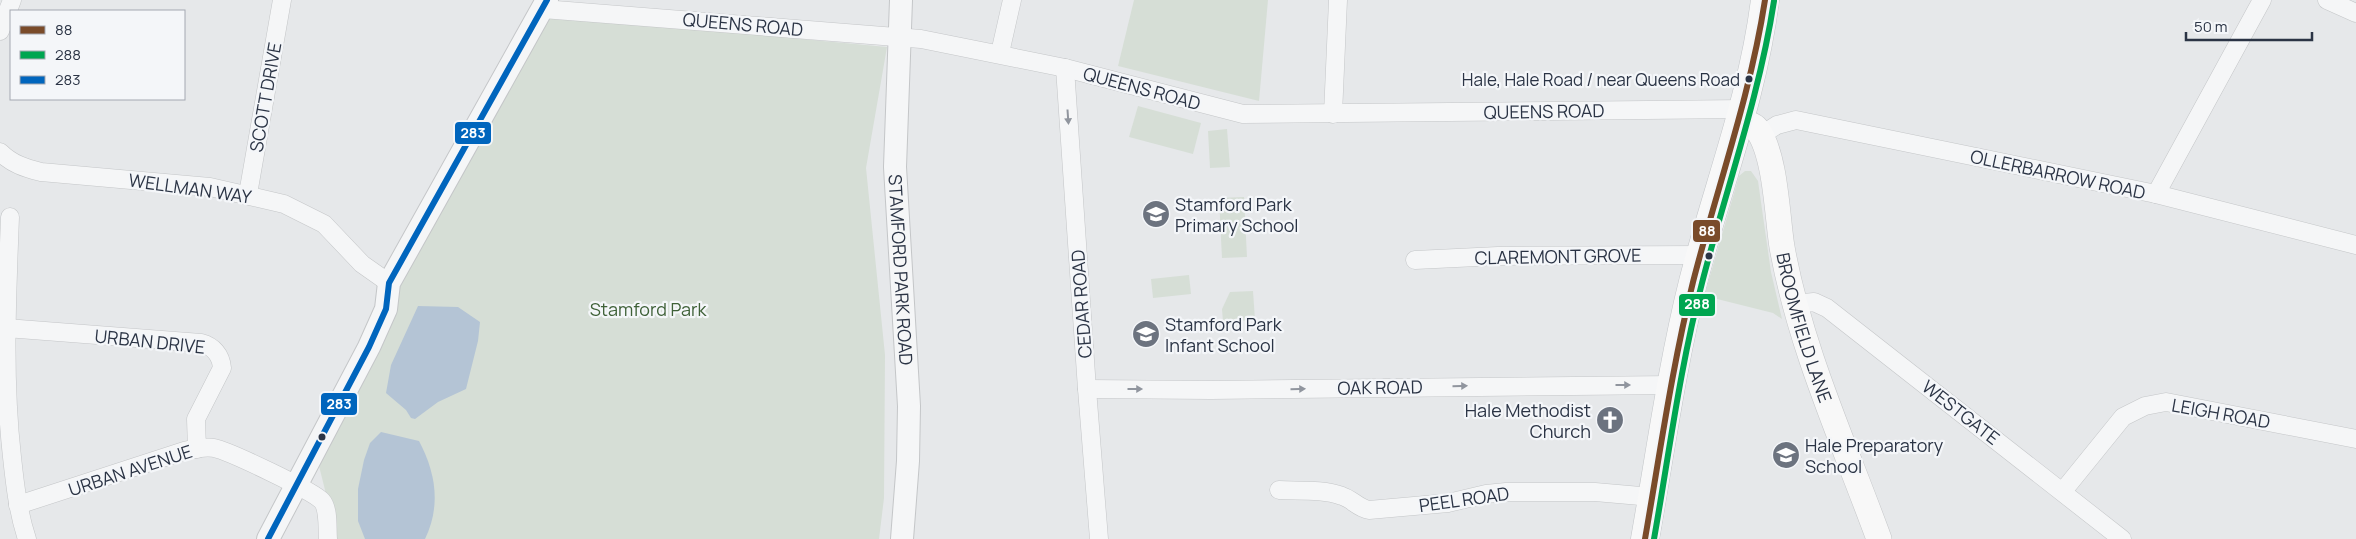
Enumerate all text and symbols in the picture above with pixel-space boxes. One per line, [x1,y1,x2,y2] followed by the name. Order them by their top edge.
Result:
[682,7,804,41] street label: QUEENS ROAD
[10,10,185,100] legend
[2186,10,2312,42] scale bar
[2194,16,2228,37] text: 50 m
[55,19,72,40] text: 88
[244,40,286,154] street label: SCOTT DRIVE
[55,44,81,65] text: 288
[1081,61,1203,115] street label: QUEENS ROAD
[1462,68,1740,91] place label: Hale, Hale Road / near Queens Road
[55,69,81,90] text: 283
[1744,74,1754,84] marker: Hale, Hale Road / near Queens Road
[1483,98,1605,124] street label: QUEENS ROAD
[1065,109,1073,125] one-way arrow
[454,121,492,145] line badge: 283
[460,123,486,142] text: 283
[1968,144,2148,204] street label: OLLERBARROW ROAD
[127,167,254,209] street label: WELLMAN WAY
[883,173,919,366] street label: STAMFORD PARK ROAD
[1175,192,1299,237] place label: Stamford Park Primary School
[1141,199,1171,229] school or university icon: Stamford Park Primary School
[1692,219,1721,243] line badge: 88
[1698,221,1716,240] text: 88
[1474,243,1642,269] street label: CLAREMONT GROVE
[1065,249,1097,359] street label: CEDAR ROAD
[1704,251,1714,261] unlabelled marker
[1771,251,1838,406] street label: BROOMFIELD LANE
[1678,293,1716,317] line badge: 288
[1684,294,1710,313] text: 288
[590,297,707,321] park label: Stamford Park
[1165,312,1283,357] place label: Stamford Park Infant School
[1131,319,1161,349] school or university icon: Stamford Park Infant School
[93,323,207,359] street label: URBAN DRIVE
[1337,374,1423,400] street label: OAK ROAD
[1917,374,2005,450] street label: WESTGATE
[1615,381,1631,389] one-way arrow
[1453,382,1469,390] one-way arrow
[1290,384,1306,392] one-way arrow
[1128,385,1144,393] one-way arrow
[320,392,358,416] line badge: 283
[2170,393,2272,433] street label: LEIGH ROAD
[326,394,352,413] text: 283
[1465,398,1591,443] place label: Hale Methodist Church
[1595,405,1625,435] church icon: Hale Methodist Church
[317,432,327,442] unlabelled marker
[1805,433,1944,478] place label: Hale Preparatory School
[65,439,195,501] street label: URBAN AVENUE
[1771,440,1801,470] school or university icon: Hale Preparatory School
[1417,481,1511,517] street label: PEEL ROAD

